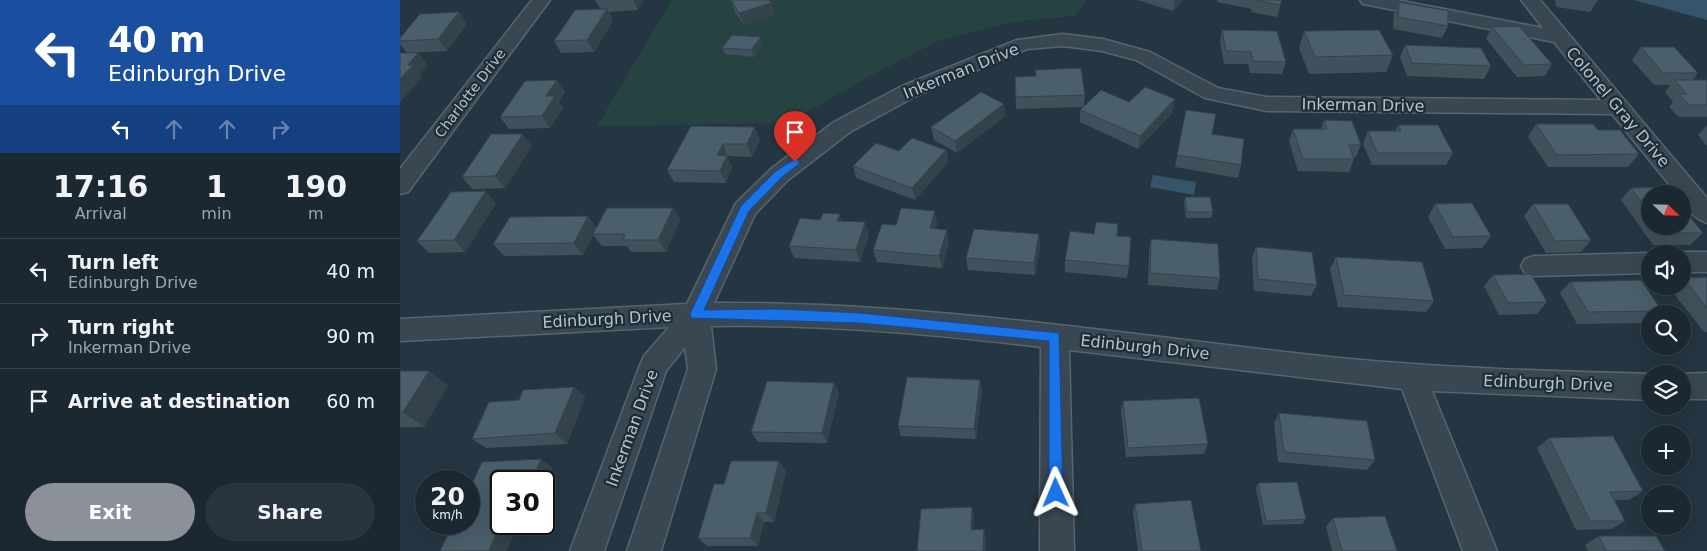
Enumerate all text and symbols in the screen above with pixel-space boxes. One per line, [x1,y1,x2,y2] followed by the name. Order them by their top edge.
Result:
[25,20,90,85] icon: left
[108,20,205,60] text: 40 m
[900,39,1022,103] street label: Inkerman Drive
[1562,43,1674,171] street label: Colonel Gray Drive
[431,46,509,140] street label: Charlotte Drive
[108,61,286,86] text: Edinburgh Drive
[1301,94,1425,116] street label: Inkerman Drive
[774,111,816,162] pin
[107,115,135,143] icon: left
[160,115,188,143] icon: ahead
[213,115,241,143] icon: ahead
[266,115,294,143] icon: right
[781,118,809,146] icon: arrive
[53,169,148,204] text: 17:16
[206,169,227,204] text: 1
[284,169,347,204] text: 190
[1641,185,1691,235] north arrow
[1641,185,1691,535] map controls
[75,204,127,223] text: Arrival
[201,204,232,223] text: min
[308,204,324,223] text: m
[1641,245,1691,295] button: sound
[68,251,159,273] text: Turn left
[25,257,53,285] icon: left
[326,260,375,282] text: 40 m
[68,273,197,292] text: Edinburgh Drive
[1641,305,1691,355] button: search
[542,306,672,332] street label: Edinburgh Drive
[68,316,174,338] text: Turn right
[25,322,53,350] icon: right
[326,325,375,347] text: 90 m
[1080,331,1210,363] street label: Edinburgh Drive
[68,338,191,357] text: Inkerman Drive
[1641,365,1691,415] button: layers
[602,367,662,489] street label: Inkerman Drive
[1483,371,1613,395] street label: Edinburgh Drive
[25,387,53,415] icon: arrive
[68,390,290,412] text: Arrive at destination
[326,390,375,412] text: 60 m
[1641,425,1691,475] button: +
[1029,466,1081,518] position arrow
[490,470,555,535] speed limit sign: 30
[430,482,465,511] text: 20
[25,483,195,541] button: Exit
[205,483,375,541] button: Share
[1641,485,1691,535] button: −
[432,508,463,522] text: km/h

